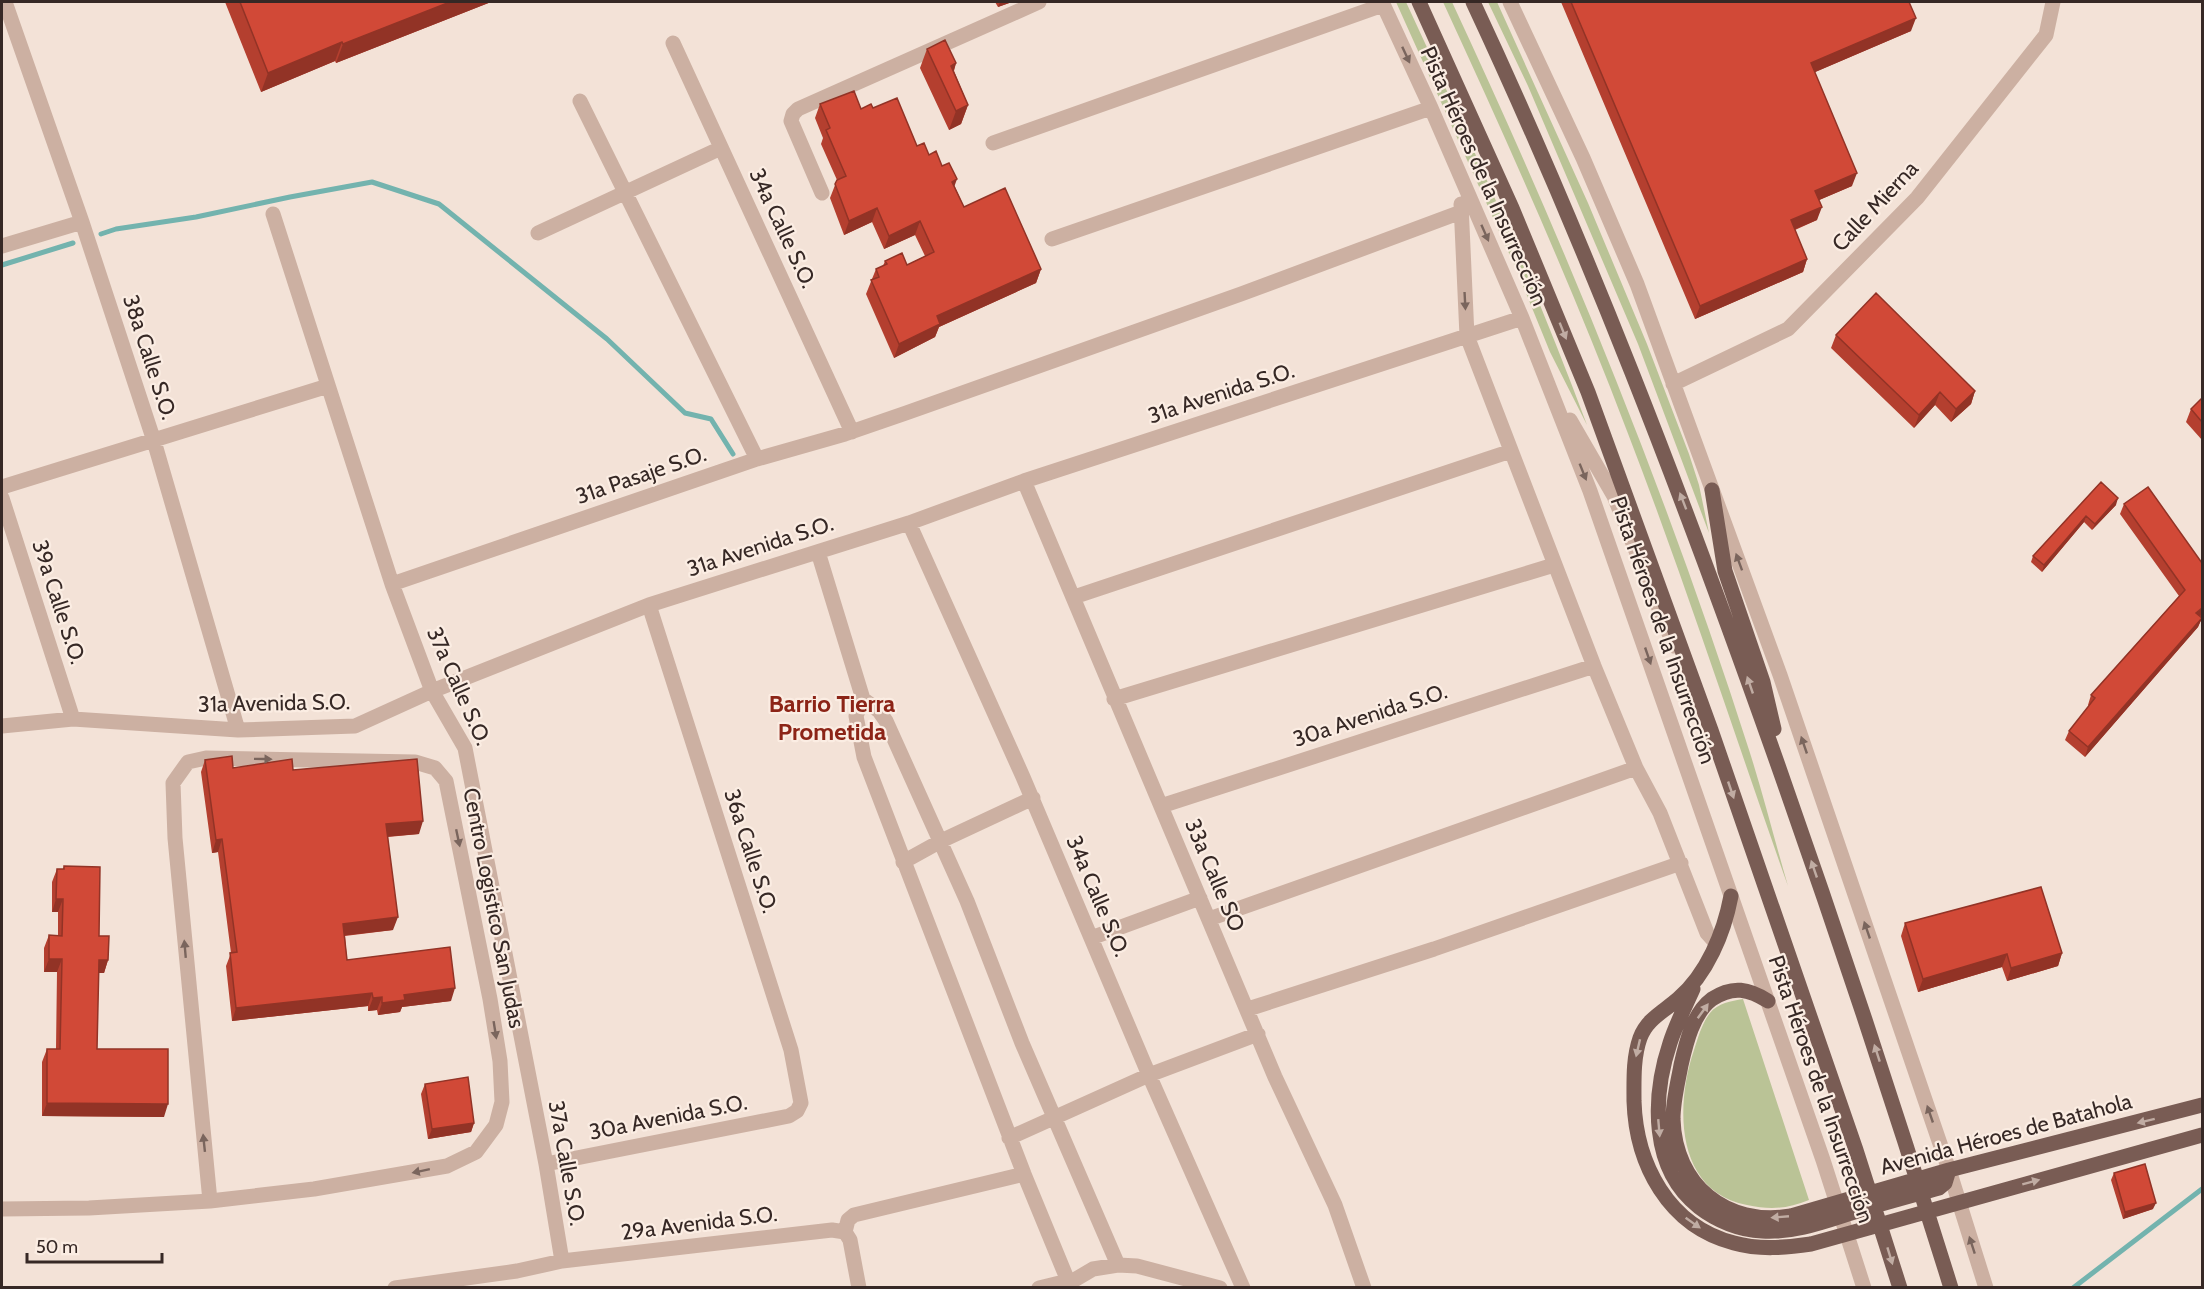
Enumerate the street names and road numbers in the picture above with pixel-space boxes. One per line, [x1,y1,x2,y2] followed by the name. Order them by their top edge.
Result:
[1415,42,1553,310] street label: Pista Héroes de la Insurrección
[1826,155,1924,257] street label: Calle Mierna
[743,164,823,292] street label: 34a Calle S.O.
[117,291,183,423] street label: 38a Calle S.O.
[1144,357,1298,429] street label: 31a Avenida S.O.
[572,440,710,510] street label: 31a Pasaje S.O.
[1604,493,1722,767] street label: Pista Héroes de la Insurrección
[683,510,837,582] street label: 31a Avenida S.O.
[26,537,92,667] street label: 39a Calle S.O.
[421,623,497,749] street label: 37a Calle S.O.
[1290,677,1450,753] street label: 30a Avenida S.O.
[198,688,350,718] street label: 31a Avenida S.O.
[457,786,531,1030] street label: Centro Logistico San Judas
[718,786,784,916] street label: 36a Calle S.O.
[1179,815,1251,935] street label: 33a Calle SO
[1060,831,1136,961] street label: 34a Calle S.O.
[1762,952,1880,1226] street label: Pista Héroes de la Insurrección
[1877,1087,2135,1181] street label: Avenida Héroes de Batahola
[587,1088,749,1146] street label: 30a Avenida S.O.
[543,1098,591,1228] street label: 37a Calle S.O.
[619,1200,779,1246] street label: 29a Avenida S.O.

